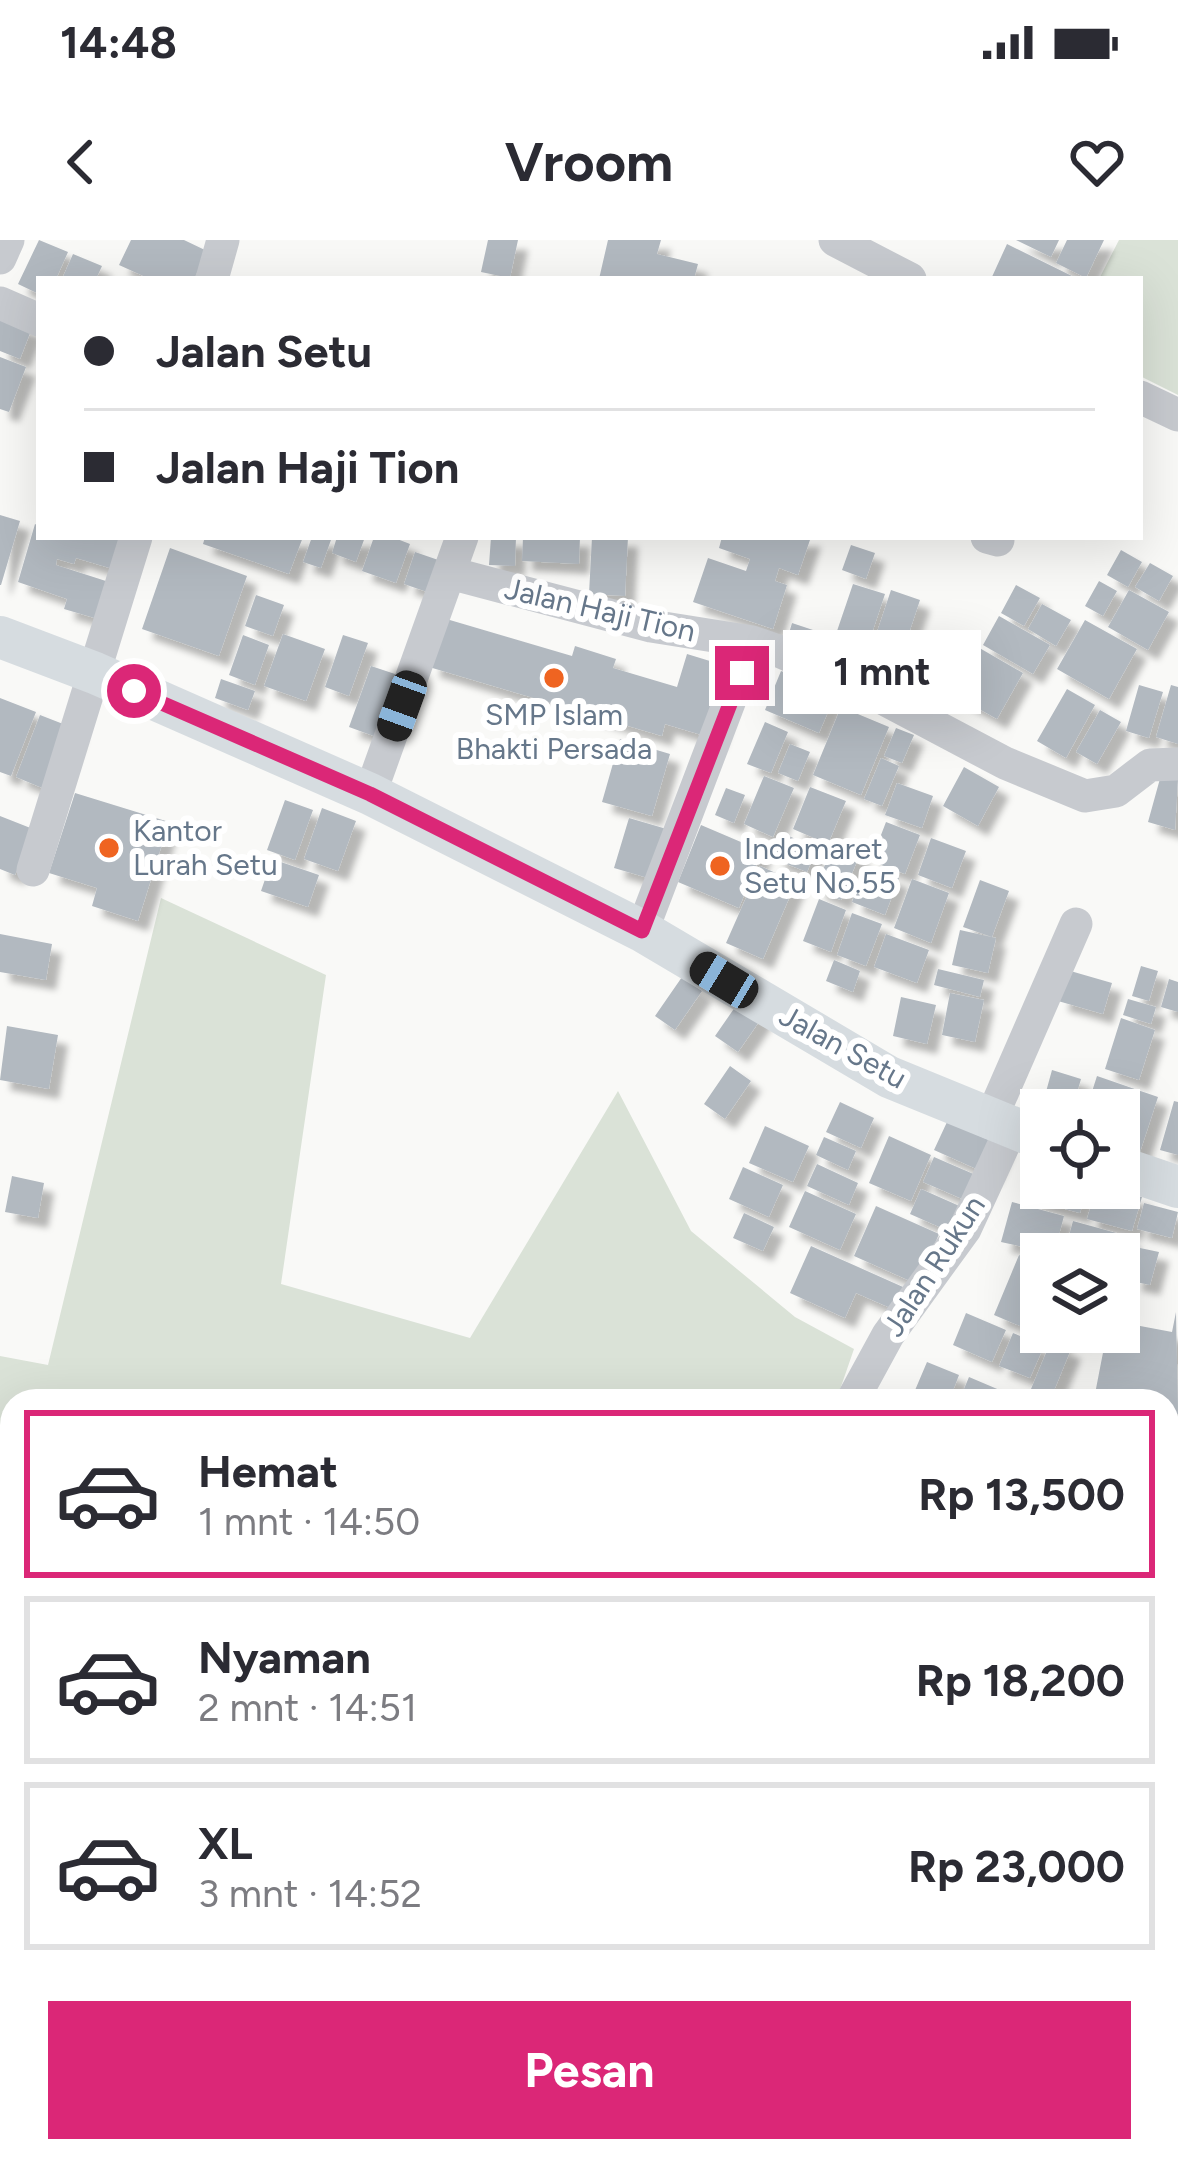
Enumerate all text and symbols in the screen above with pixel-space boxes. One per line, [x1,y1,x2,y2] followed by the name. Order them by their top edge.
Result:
[60,15,177,69] text: 14:48
[48,129,114,195] icon: back
[1064,129,1130,195] icon: heart
[505,130,673,195] text: Vroom
[156,324,372,378] text: Jalan Setu
[156,440,459,494] text: Jalan Haji Tion
[501,570,699,649] street label: Jalan Haji Tion
[784,631,982,715] callout: 1 mnt
[715,646,769,700] route end
[833,648,931,695] text: 1 mnt
[107,664,161,718] route start
[541,665,567,691] marker: SMP Islam Bhakti Persada
[373,666,431,746] car
[456,696,652,767] place label: SMP Islam Bhakti Persada
[133,812,278,883] place label: Kantor Lurah Setu
[744,830,896,901] place label: Indomaret Setu No.55
[96,835,122,861] marker: Kantor Lurah Setu
[707,853,733,879] marker: Indomaret Setu No.55
[684,946,764,1014] car
[773,997,913,1097] street label: Jalan Setu
[1020,1089,1140,1353] map controls
[1020,1089,1140,1209] button: locate
[874,1188,993,1343] street label: Jalan Rukun
[1020,1233,1140,1353] button: layers
[54,1440,162,1548] icon: car
[198,1444,338,1498] text: Hemat
[918,1467,1125,1521] text: Rp 13,500
[198,1498,420,1545] text: 1 mnt · 14:50
[54,1626,162,1734] icon: car
[198,1630,371,1684] text: Nyaman
[916,1653,1125,1707] text: Rp 18,200
[198,1684,417,1731] text: 2 mnt · 14:51
[54,1812,162,1920] icon: car
[198,1816,253,1870] text: XL
[908,1839,1125,1893] text: Rp 23,000
[198,1870,422,1917] text: 3 mnt · 14:52
[48,2001,1131,2139] button: Pesan

